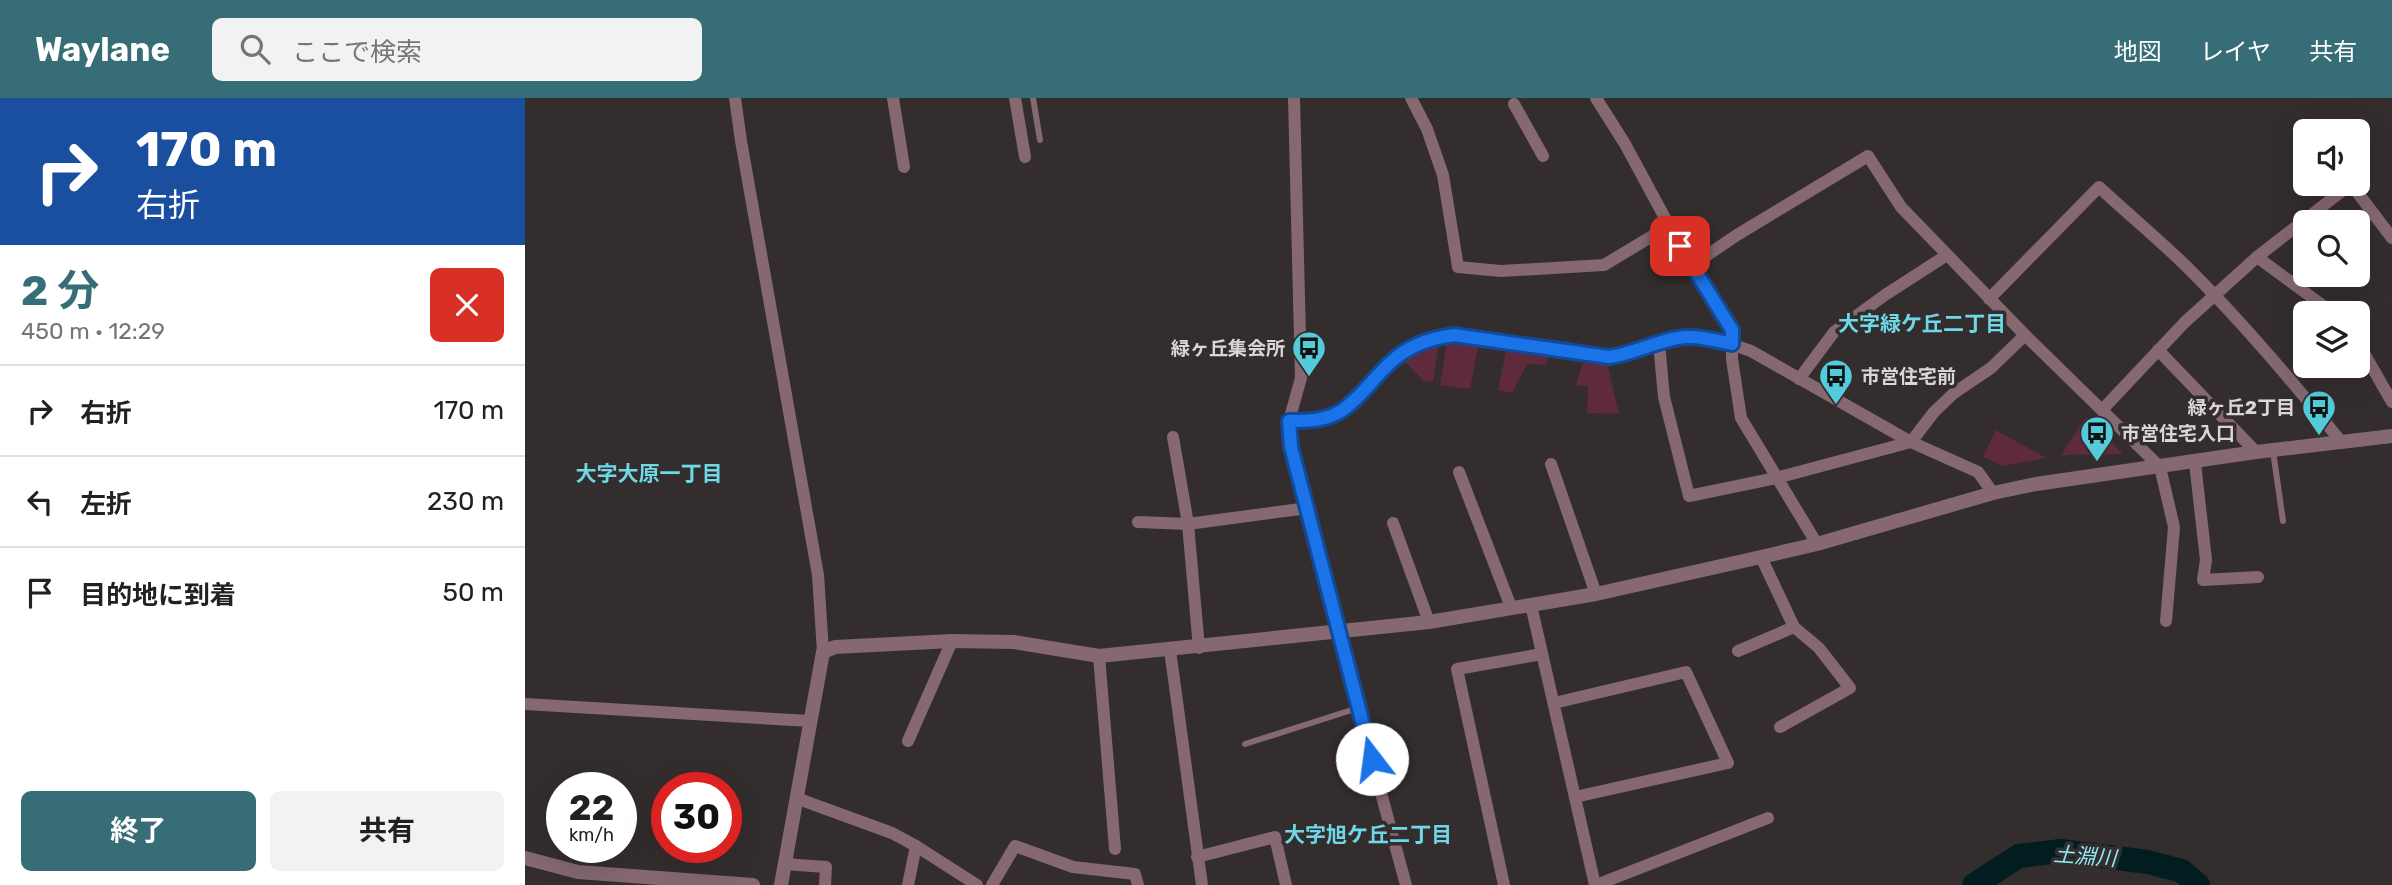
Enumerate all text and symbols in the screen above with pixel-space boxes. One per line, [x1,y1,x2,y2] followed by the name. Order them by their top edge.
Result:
[212,18,702,81] search box
[35,30,170,69] text: Waylane
[236,30,274,68] icon: search
[292,37,422,68] text: ここで検索
[2114,38,2162,66] text: 地図
[2200,38,2271,66] text: レイヤ
[2309,38,2357,66] text: 共有
[2293,119,2370,378] map controls
[2293,119,2370,196] button: sound
[136,120,277,178] text: 170 m
[21,126,112,217] icon: right
[136,186,200,224] text: 右折
[2293,210,2370,287] button: search
[1650,216,1710,276] pin
[1661,227,1699,265] icon: arrive
[21,266,99,316] text: 2 分
[430,268,504,342] button: close
[2293,301,2370,378] button: layers
[1838,311,2006,336] district label: 大字緑ケ丘二丁目
[21,317,165,345] text: 450 m · 12:29
[1290,329,1328,378] bus stop icon: 緑ヶ丘集会所
[1171,337,1285,360] place label: 緑ヶ丘集会所
[1817,357,1855,406] bus stop icon: 市営住宅前
[1861,365,1956,388] place label: 市営住宅前
[2300,388,2338,437] bus stop icon: 緑ヶ丘2丁目
[21,392,59,430] icon: right
[434,395,504,426] text: 170 m
[2188,396,2295,419] place label: 緑ヶ丘2丁目
[80,398,132,429] text: 右折
[2078,414,2116,463] bus stop icon: 市営住宅入口
[2121,422,2235,445] place label: 市営住宅入口
[576,461,723,486] district label: 大字大原一丁目
[21,483,59,521] icon: left
[427,486,504,517] text: 230 m
[80,489,132,520] text: 左折
[21,574,59,612] icon: arrive
[443,577,504,608] text: 50 m
[80,580,236,611] text: 目的地に到着
[1335,722,1409,796] position arrow
[651,772,742,863] speed limit sign: 30
[569,787,614,829] text: 22
[21,791,256,871] button: 終了
[270,791,504,871] button: 共有
[1284,822,1452,847] district label: 大字旭ケ丘二丁目
[569,824,614,846] text: km/h
[2053,841,2119,871] water label: 土淵川

